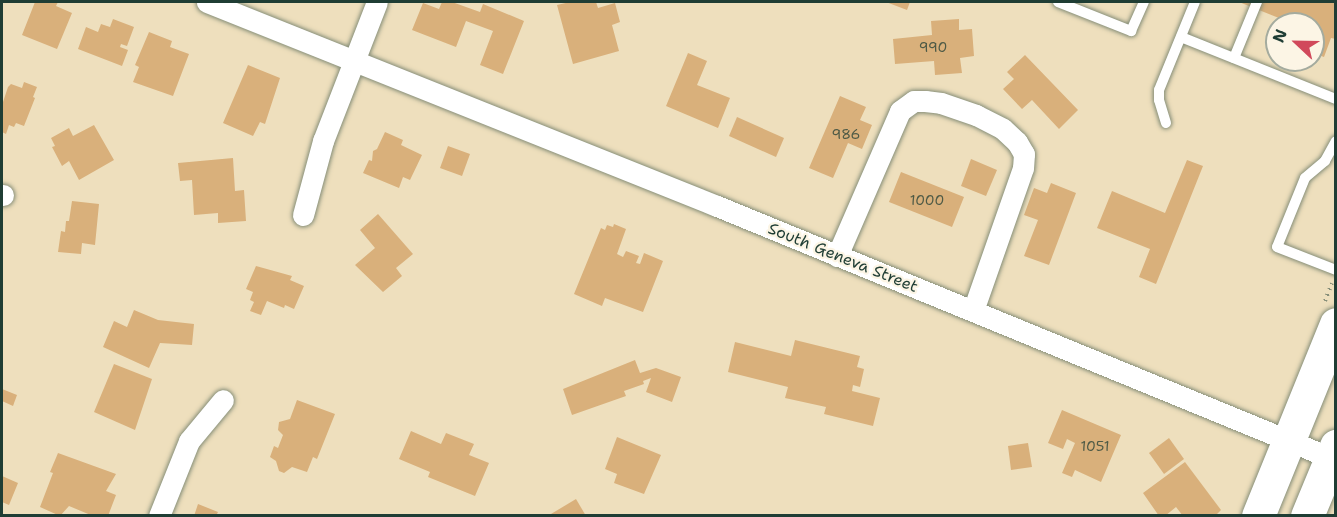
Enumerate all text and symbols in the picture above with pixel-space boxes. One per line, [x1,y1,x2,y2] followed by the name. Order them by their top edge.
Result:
[1265,12,1325,72] north arrow
[1268,26,1292,46] text: N
[919,39,947,55] house number: 990
[832,126,860,142] house number: 986
[910,192,944,208] house number: 1000
[765,219,921,297] street label: South Geneva Street
[1081,438,1109,454] house number: 1051

